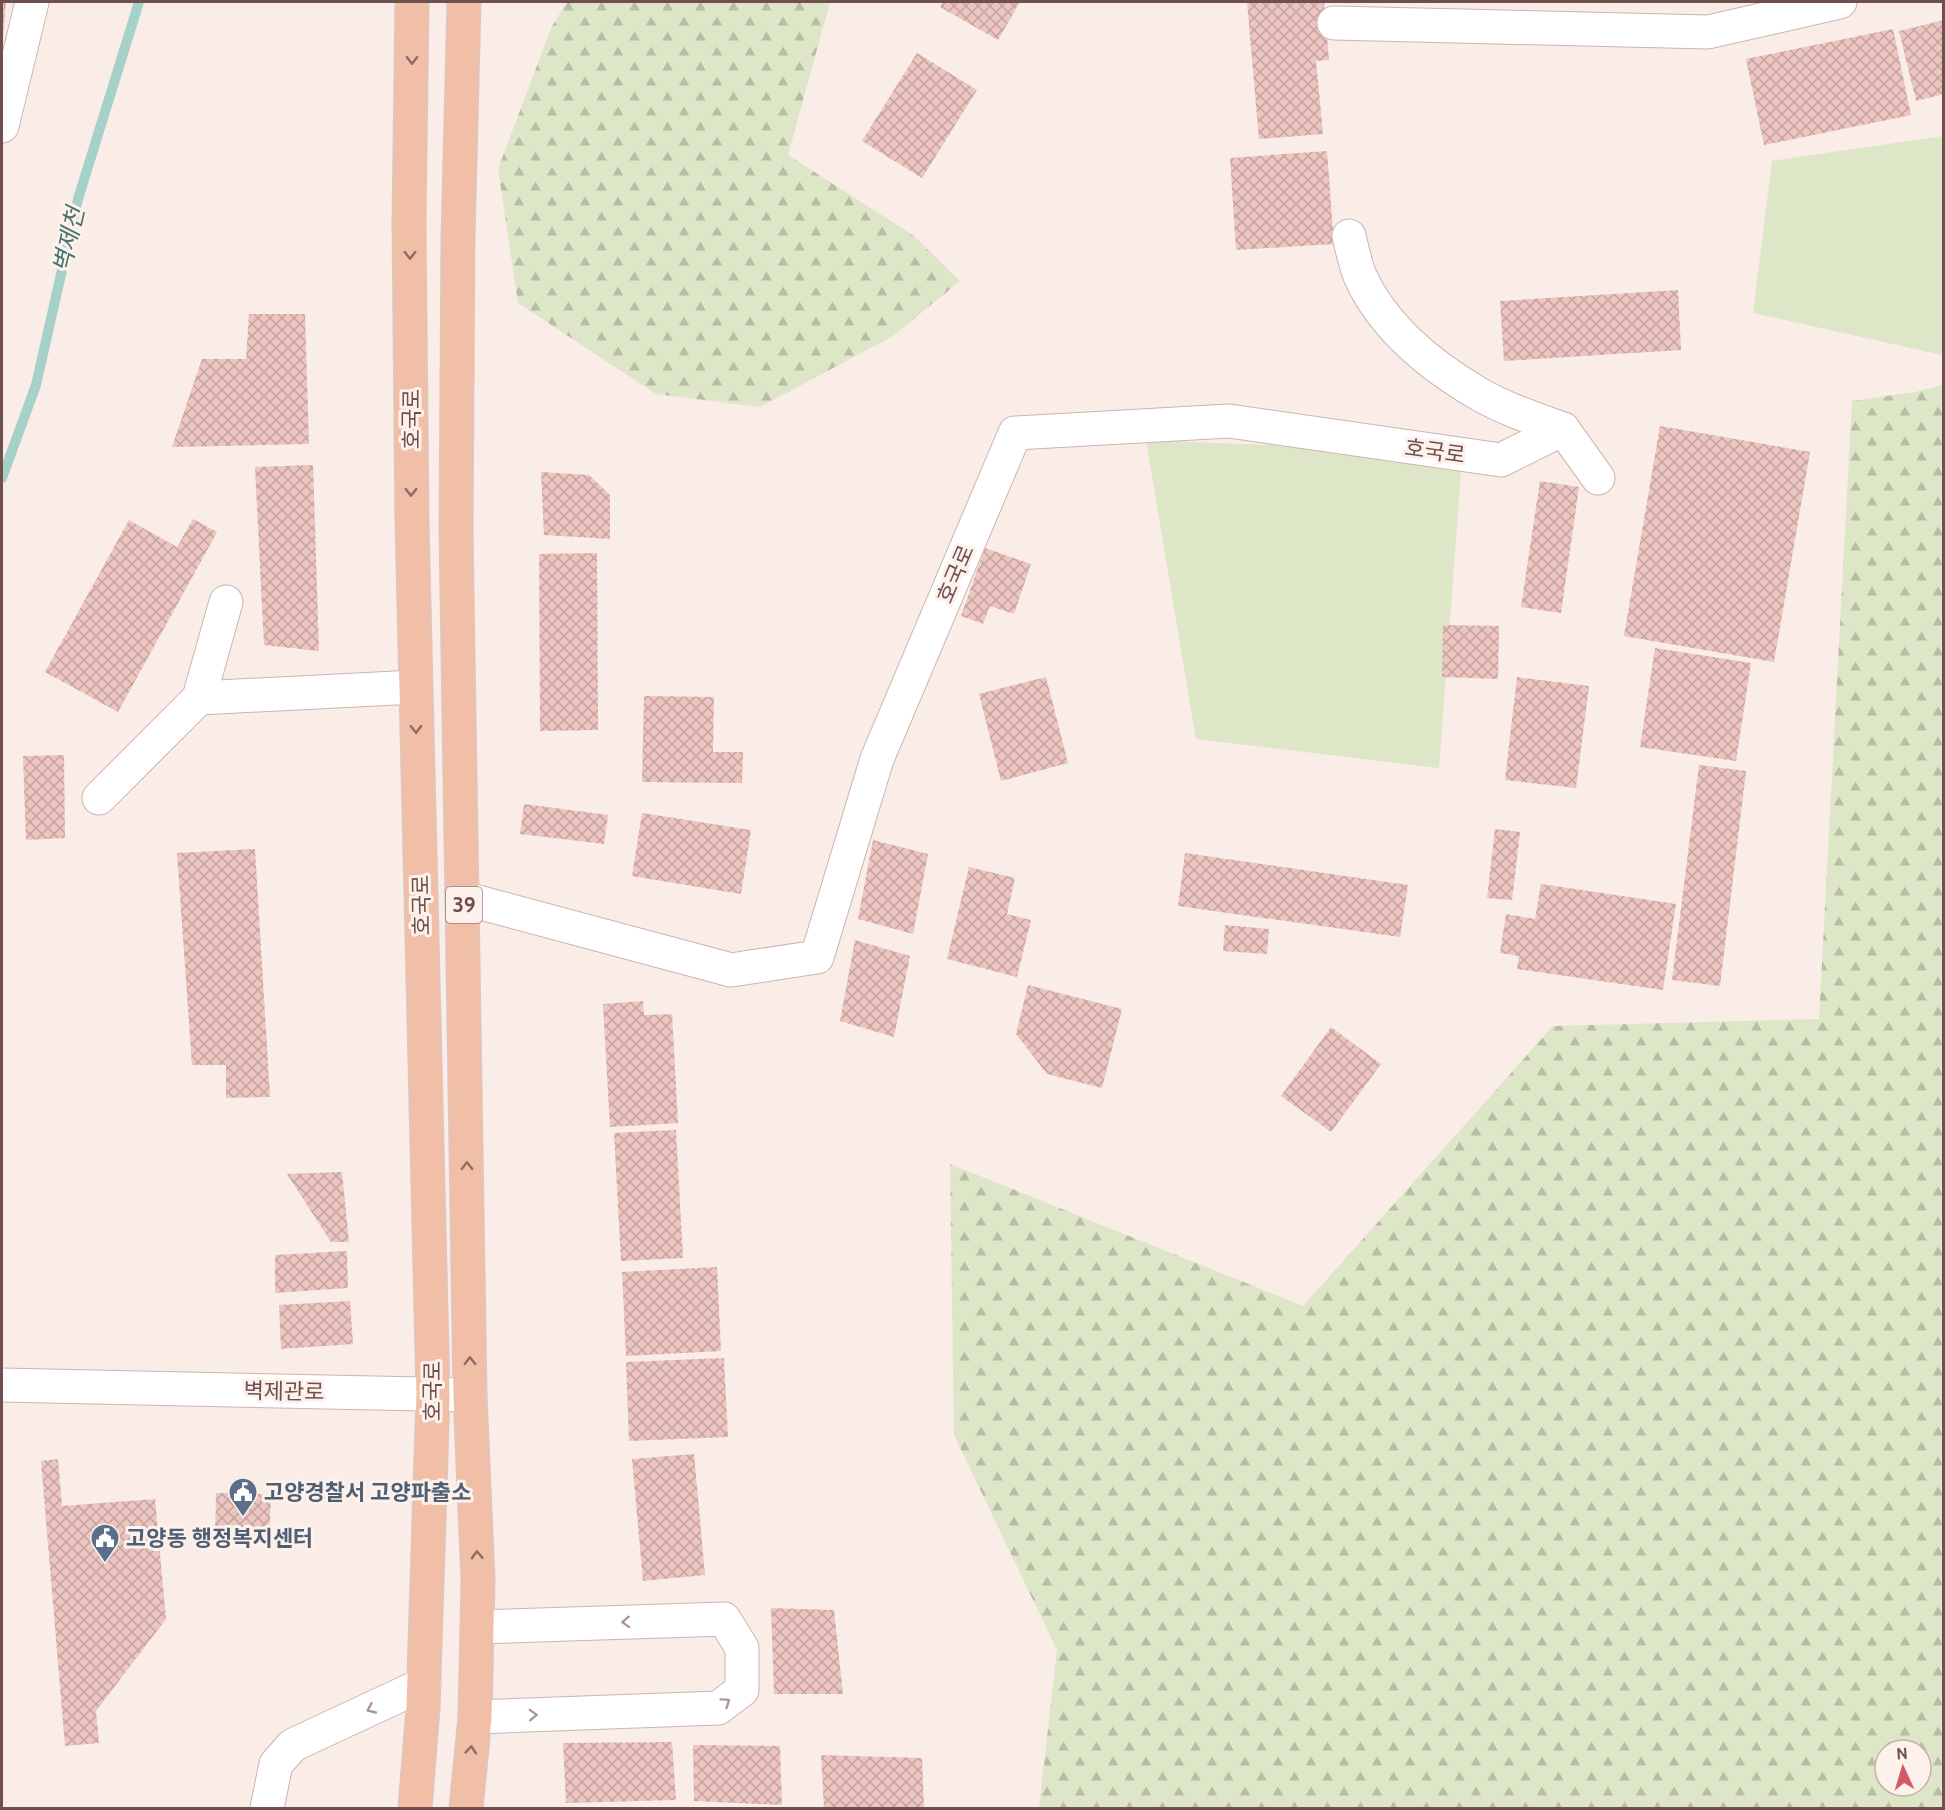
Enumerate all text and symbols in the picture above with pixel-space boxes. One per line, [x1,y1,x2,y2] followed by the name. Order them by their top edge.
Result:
[405,55,418,64] one-way arrow
[47,202,91,275] water label: 벽제천
[404,250,416,259] one-way arrow
[398,389,425,449] street label: 호국로
[1403,434,1467,469] street label: 호국로
[405,487,418,496] one-way arrow
[931,541,980,607] street label: 호국로
[410,724,422,733] one-way arrow
[407,874,436,936] street label: 호국로
[446,887,482,923] road number: 39
[461,1161,473,1170] one-way arrow
[464,1356,476,1365] one-way arrow
[419,1361,446,1421] street label: 호국로
[243,1377,325,1406] street label: 벽제관로
[227,1476,259,1518] public building icon: 고양경찰서 고양파출소
[264,1479,471,1506] place label: 고양경찰서 고양파출소
[89,1522,121,1564] public building icon: 고양동 행정복지센터
[126,1525,313,1552] place label: 고양동 행정복지센터
[471,1551,484,1560] one-way arrow
[622,1616,631,1629] one-way arrow
[719,1698,730,1709] one-way arrow
[366,1701,377,1713] one-way arrow
[529,1709,538,1721] one-way arrow
[1873,1738,1933,1798] north arrow
[1896,1744,1908,1763] text: N
[465,1746,478,1755] one-way arrow

